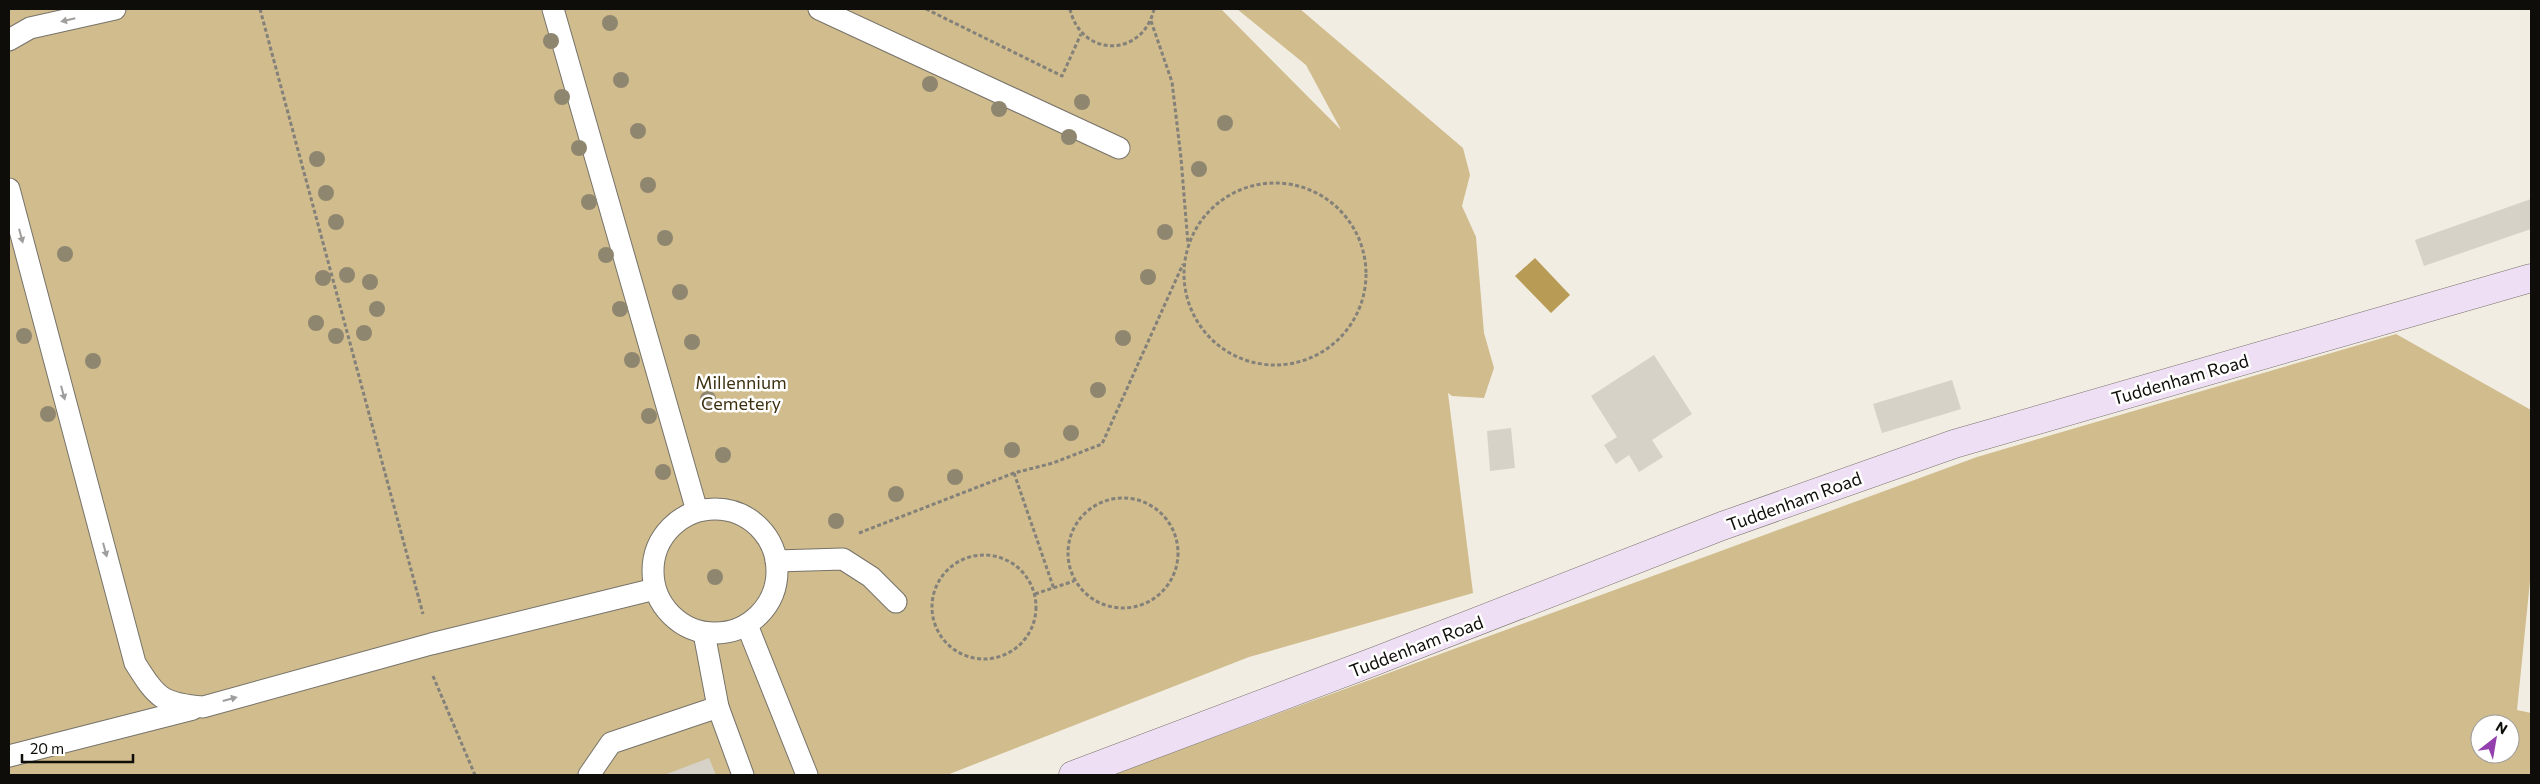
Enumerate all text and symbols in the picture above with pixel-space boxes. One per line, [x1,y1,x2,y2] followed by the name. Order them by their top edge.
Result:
[60,16,75,24] one-way arrow
[18,228,26,243] one-way arrow
[2109,349,2251,409] street label: Tuddenham Road
[695,371,787,414] park label: Millennium Cemetery
[59,385,67,400] one-way arrow
[1724,466,1864,536] street label: Tuddenham Road
[101,542,109,558] one-way arrow
[1346,610,1486,682] street label: Tuddenham Road
[223,695,238,703] one-way arrow
[2470,714,2520,764] north arrow
[2493,717,2511,737] text: N
[22,732,134,764] scale bar
[30,739,64,757] text: 20 m

